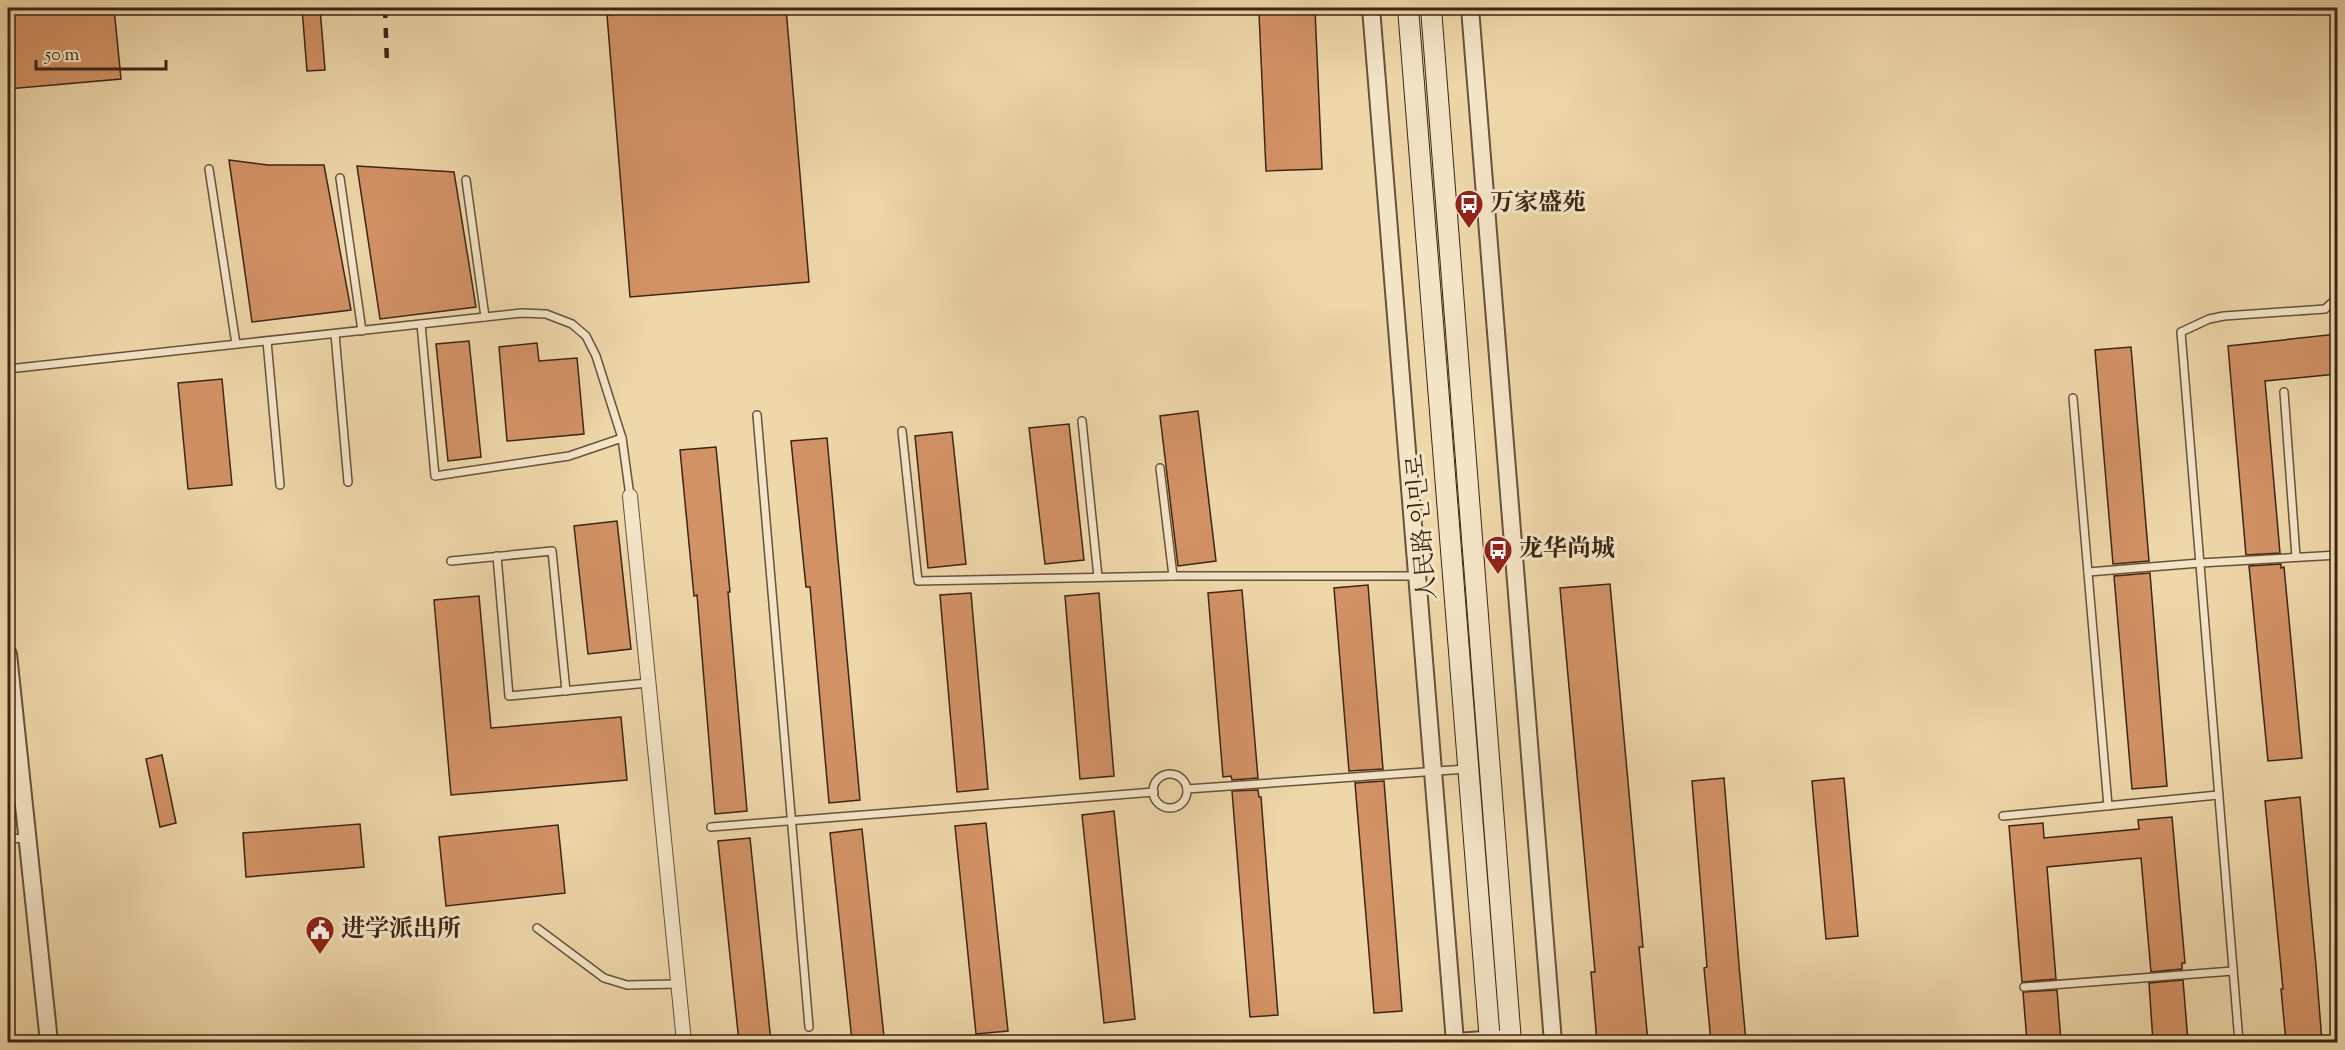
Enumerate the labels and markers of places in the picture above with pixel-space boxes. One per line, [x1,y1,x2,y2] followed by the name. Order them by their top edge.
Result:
[1490,187,1586,221] place label: 万家盛苑
[1453,188,1485,230] bus stop icon: 万家盛苑
[1519,533,1615,567] place label: 龙华尚城
[1482,534,1514,576] bus stop icon: 龙华尚城
[341,913,461,947] place label: 进学派出所
[304,914,336,956] public building icon: 进学派出所

